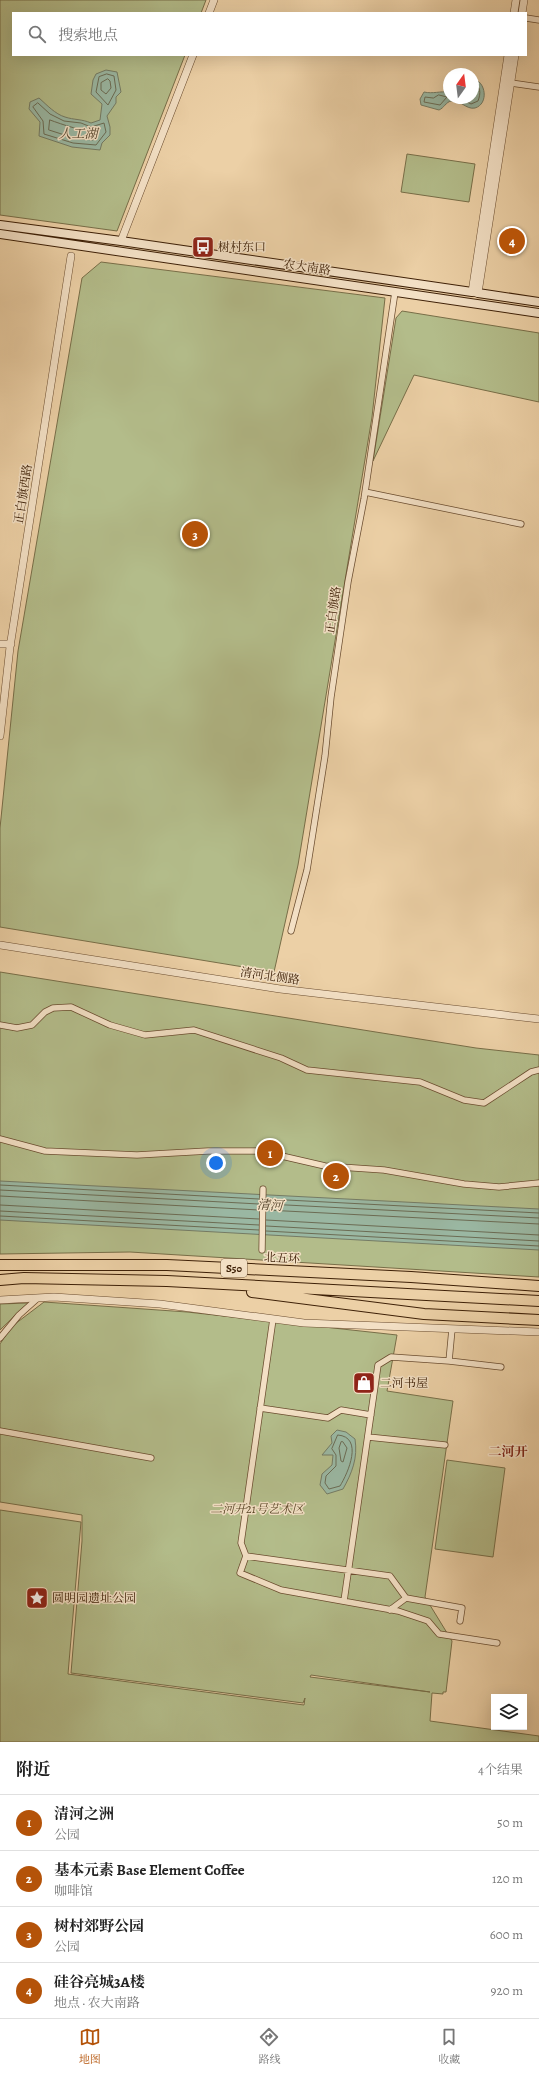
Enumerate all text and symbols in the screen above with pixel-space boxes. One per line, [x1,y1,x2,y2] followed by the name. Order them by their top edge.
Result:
[12,12,527,56] search box
[26,23,48,45] icon: search
[58,25,118,45] text: 搜索地点
[443,68,479,104] north arrow
[58,125,99,142] water label: 人工湖
[499,226,525,256] pin: 4
[190,234,216,260] bus stop icon: 树村东口
[218,239,266,255] place label: 树村东口
[282,255,332,279] street label: 农大南路
[10,463,36,525] street label: 正白旗西路
[182,519,208,549] pin: 3
[322,585,344,635] street label: 正白旗路
[239,964,301,988] street label: 清河北侧路
[257,1138,283,1168] pin: 1
[206,1153,226,1173] your location
[323,1161,349,1191] pin: 2
[257,1196,285,1214] water label: 清河
[264,1249,300,1267] street label: 北五环
[221,1259,247,1277] road number: S50
[351,1370,377,1396] shop icon: 二河书屋
[380,1375,428,1391] place label: 二河书屋
[488,1443,528,1460] district label: 二河开
[210,1501,306,1517] park label: 二河开21号艺术区
[24,1585,50,1611] place icon: 圆明园遗址公园
[52,1590,136,1606] place label: 圆明园遗址公园
[491,1694,527,1730] map controls
[491,1694,527,1730] button: layers
[16,1758,50,1781] text: 附近
[478,1761,523,1778] text: 4个结果
[54,1804,114,1824] text: 清河之洲
[27,1814,31,1831] text: 1
[497,1814,523,1831] text: 50 m
[54,1826,80,1843] text: 公园
[54,1860,245,1880] text: 基本元素 Base Element Coffee
[26,1870,32,1887] text: 2
[492,1870,523,1887] text: 120 m
[54,1882,93,1899] text: 咖啡馆
[54,1916,144,1936] text: 树村郊野公园
[26,1926,32,1943] text: 3
[490,1926,523,1943] text: 600 m
[54,1938,80,1955] text: 公园
[54,1972,145,1992] text: 硅谷亮城3A楼
[26,1982,32,1999] text: 4
[491,1982,523,1999] text: 920 m
[54,1994,140,2011] text: 地点 · 农大南路
[79,2026,101,2067] tab: 地图
[258,2026,280,2067] tab: 路线
[438,2026,460,2067] tab: 收藏

